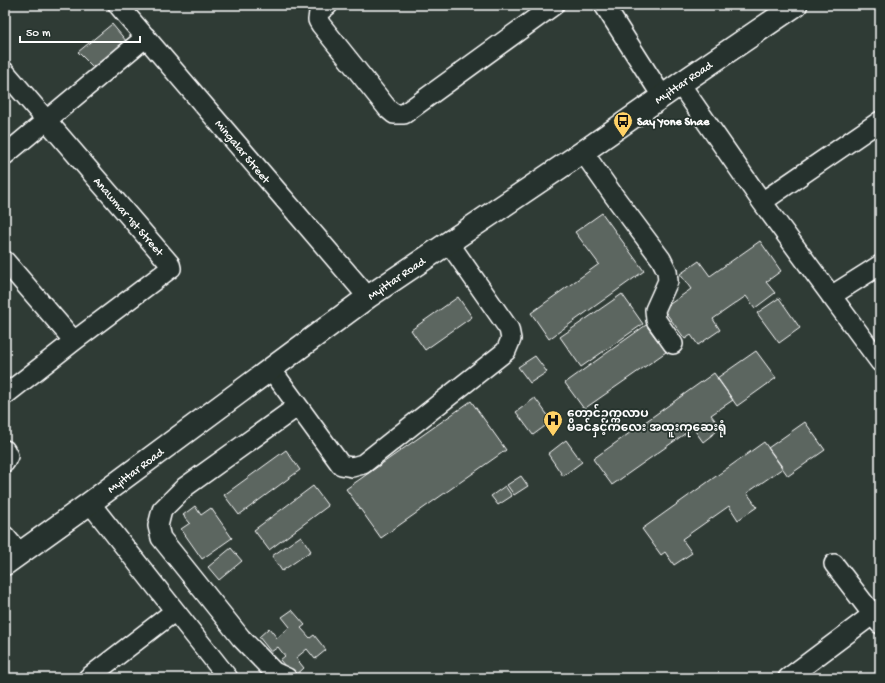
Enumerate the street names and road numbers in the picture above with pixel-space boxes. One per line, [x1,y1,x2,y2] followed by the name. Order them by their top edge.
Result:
[653,59,716,108] street label: Myittar Road
[211,118,273,188] street label: Mingalar Street
[89,175,166,260] street label: Anawmar 1st Street
[366,255,429,304] street label: Myittar Road
[105,445,168,497] street label: Myittar Road

